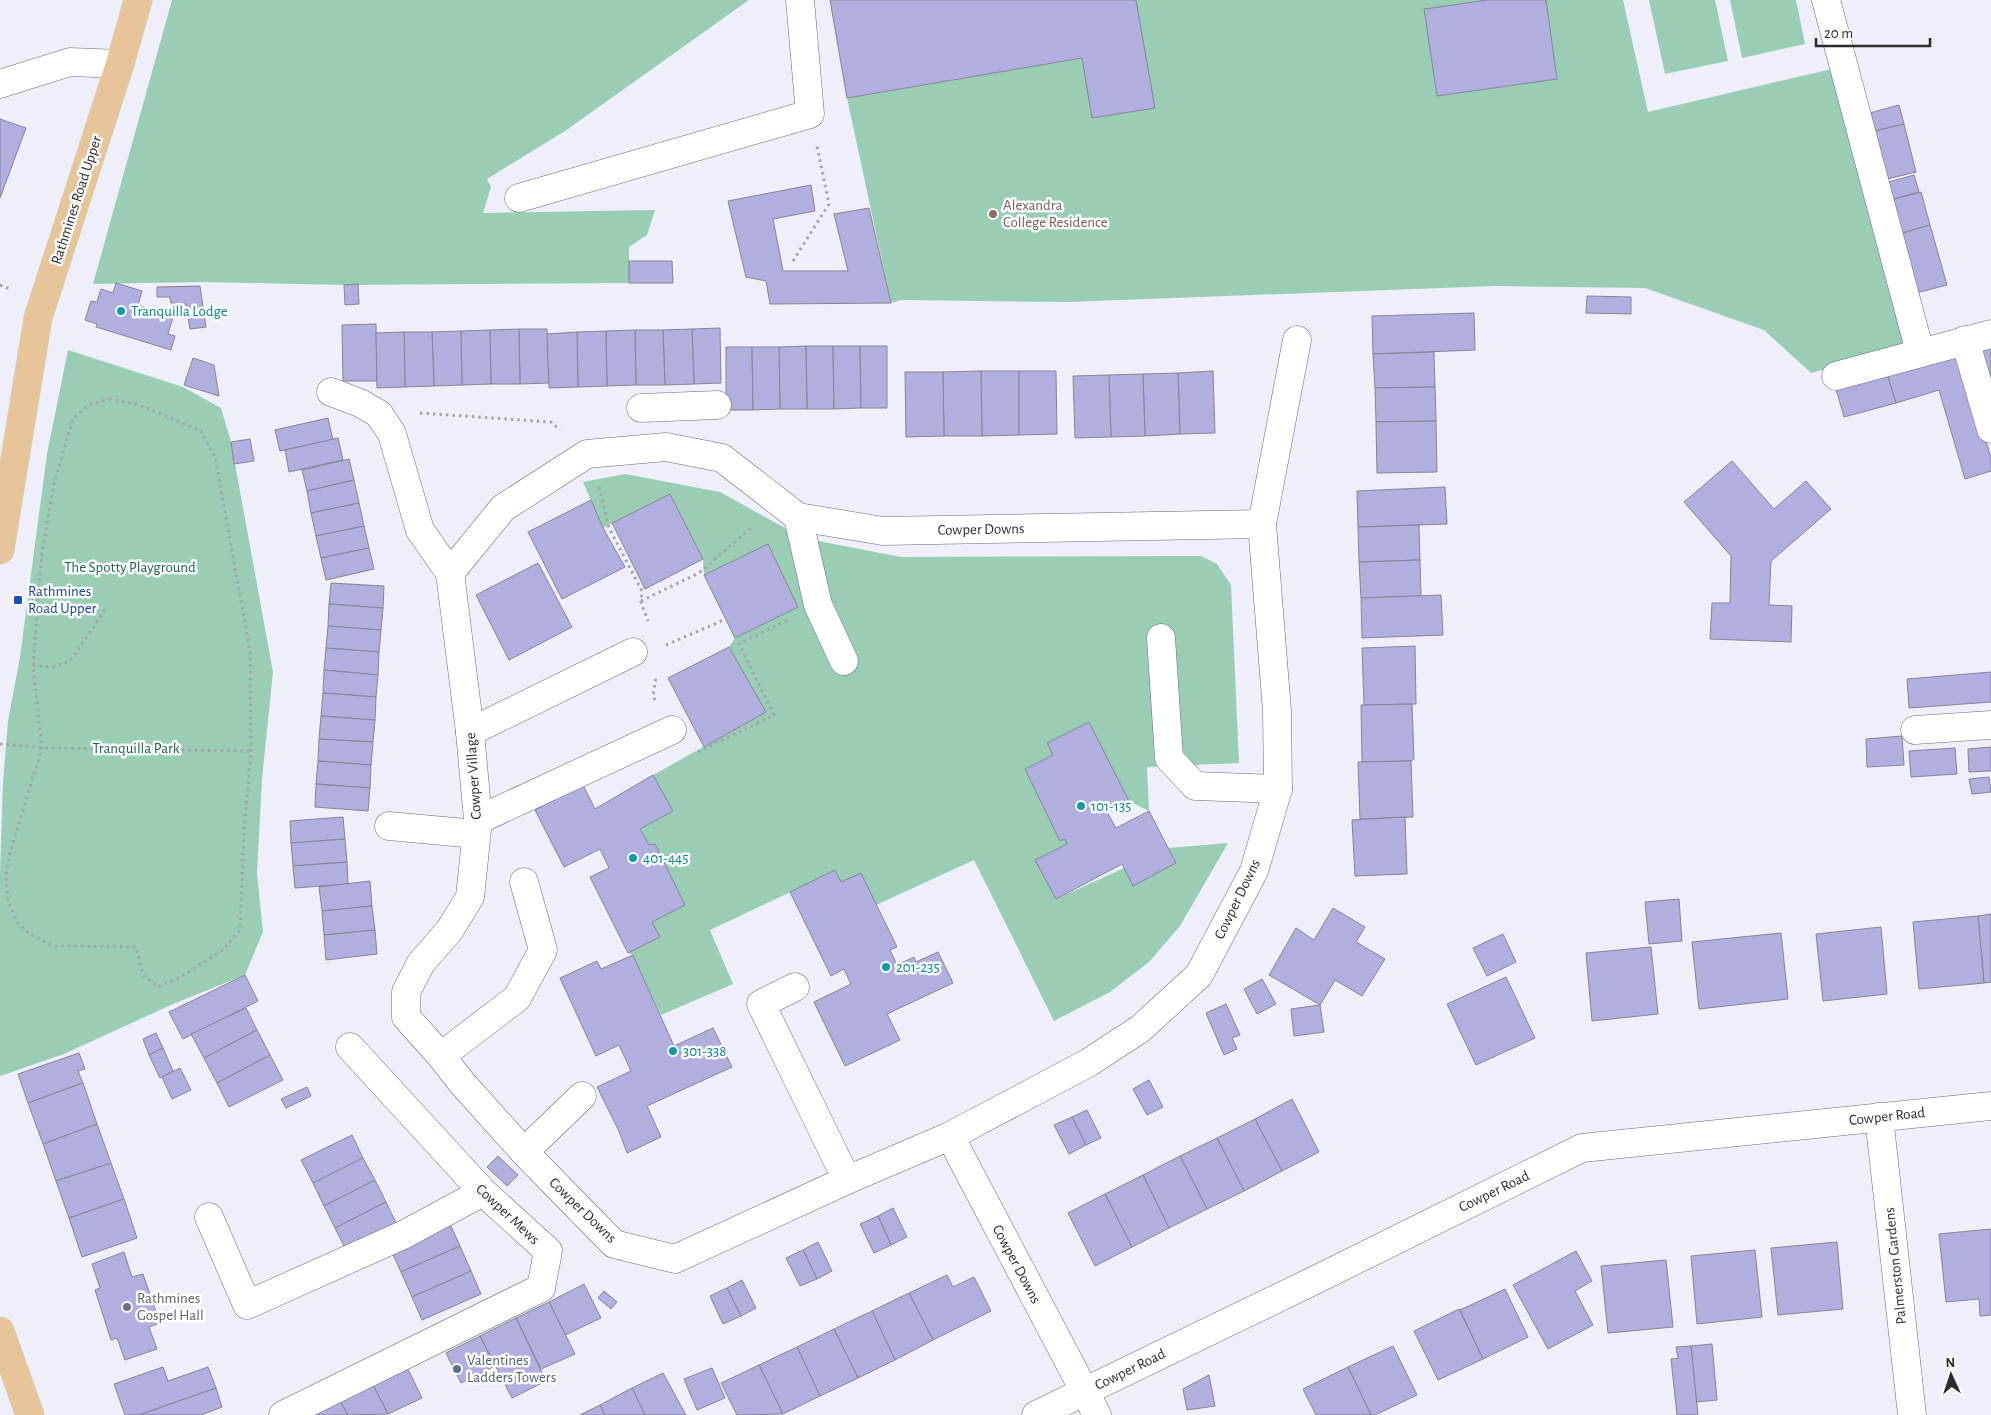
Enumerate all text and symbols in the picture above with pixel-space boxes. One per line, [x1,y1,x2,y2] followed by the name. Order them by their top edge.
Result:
[1816,15,1930,47] scale bar
[1824,26,1853,41] text: 20 m
[49,134,104,266] street label: Rathmines Road Upper
[1003,198,1108,230] place label: Alexandra College Residence
[987,208,999,220] marker: Alexandra College Residence
[131,304,228,319] place label: Tranquilla Lodge
[115,305,127,317] marker: Tranquilla Lodge
[937,521,1025,538] street label: Cowper Downs
[64,560,196,575] park label: The Spotty Playground
[28,584,97,616] place label: Rathmines Road Upper
[12,594,24,606] marker: Rathmines Road Upper
[463,732,484,820] street label: Cowper Village
[92,741,180,756] park label: Tranquilla Park
[1091,799,1131,814] place label: 101-135
[1075,800,1087,812] marker: 101-135
[643,851,689,866] place label: 401-445
[627,852,639,864] marker: 401-445
[1212,857,1263,942] street label: Cowper Downs
[896,960,940,975] place label: 201-235
[880,961,892,973] marker: 201-235
[683,1044,726,1059] place label: 301-338
[667,1045,679,1057] marker: 301-338
[1848,1105,1926,1128] street label: Cowper Road
[1457,1168,1532,1215] street label: Cowper Road
[546,1175,619,1246] street label: Cowper Downs
[473,1181,542,1247] street label: Cowper Mews
[1882,1207,1909,1325] street label: Palmerston Gardens
[990,1222,1044,1306] street label: Cowper Downs
[137,1291,204,1323] place label: Rathmines Gospel Hall
[121,1301,133,1313] marker: Rathmines Gospel Hall
[1093,1346,1168,1393] street label: Cowper Road
[1926,1350,1976,1400] north arrow
[467,1353,556,1385] place label: Valentines Ladders Towers
[1945,1356,1956,1370] text: N
[451,1363,463,1375] marker: Valentines Ladders Towers

